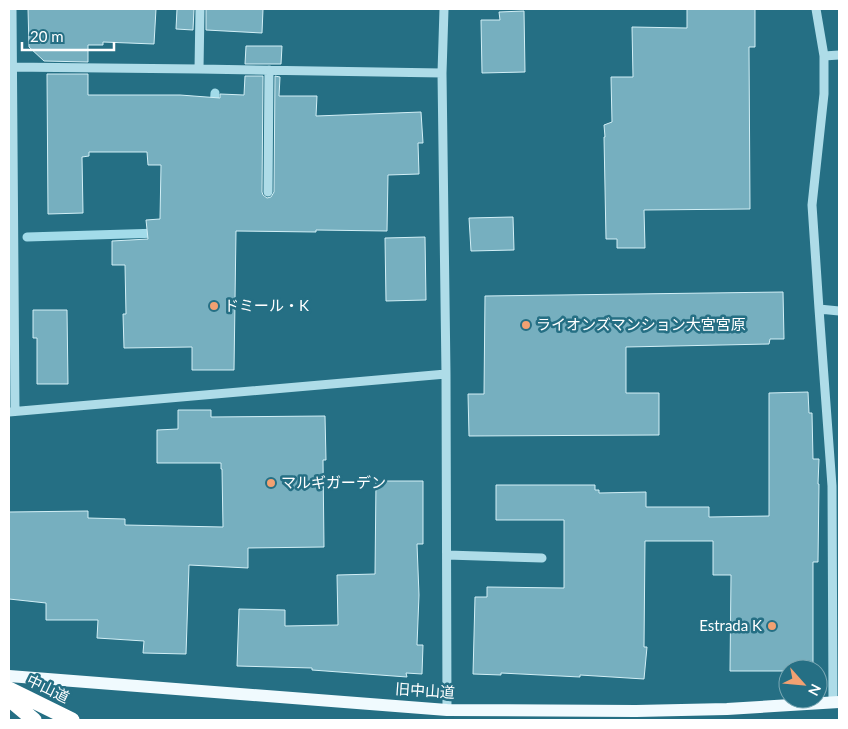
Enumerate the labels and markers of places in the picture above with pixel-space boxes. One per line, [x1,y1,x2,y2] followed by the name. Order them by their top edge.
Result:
[224,296,309,314] place label: ドミール・K
[208,300,220,312] marker: ドミール・K
[536,315,746,333] place label: ライオンズマンション大宮宮原
[520,319,532,331] marker: ライオンズマンション大宮宮原
[281,473,386,491] place label: マルギガーデン
[265,477,277,489] marker: マルギガーデン
[699,616,762,634] place label: Estrada K
[766,620,778,632] marker: Estrada K

